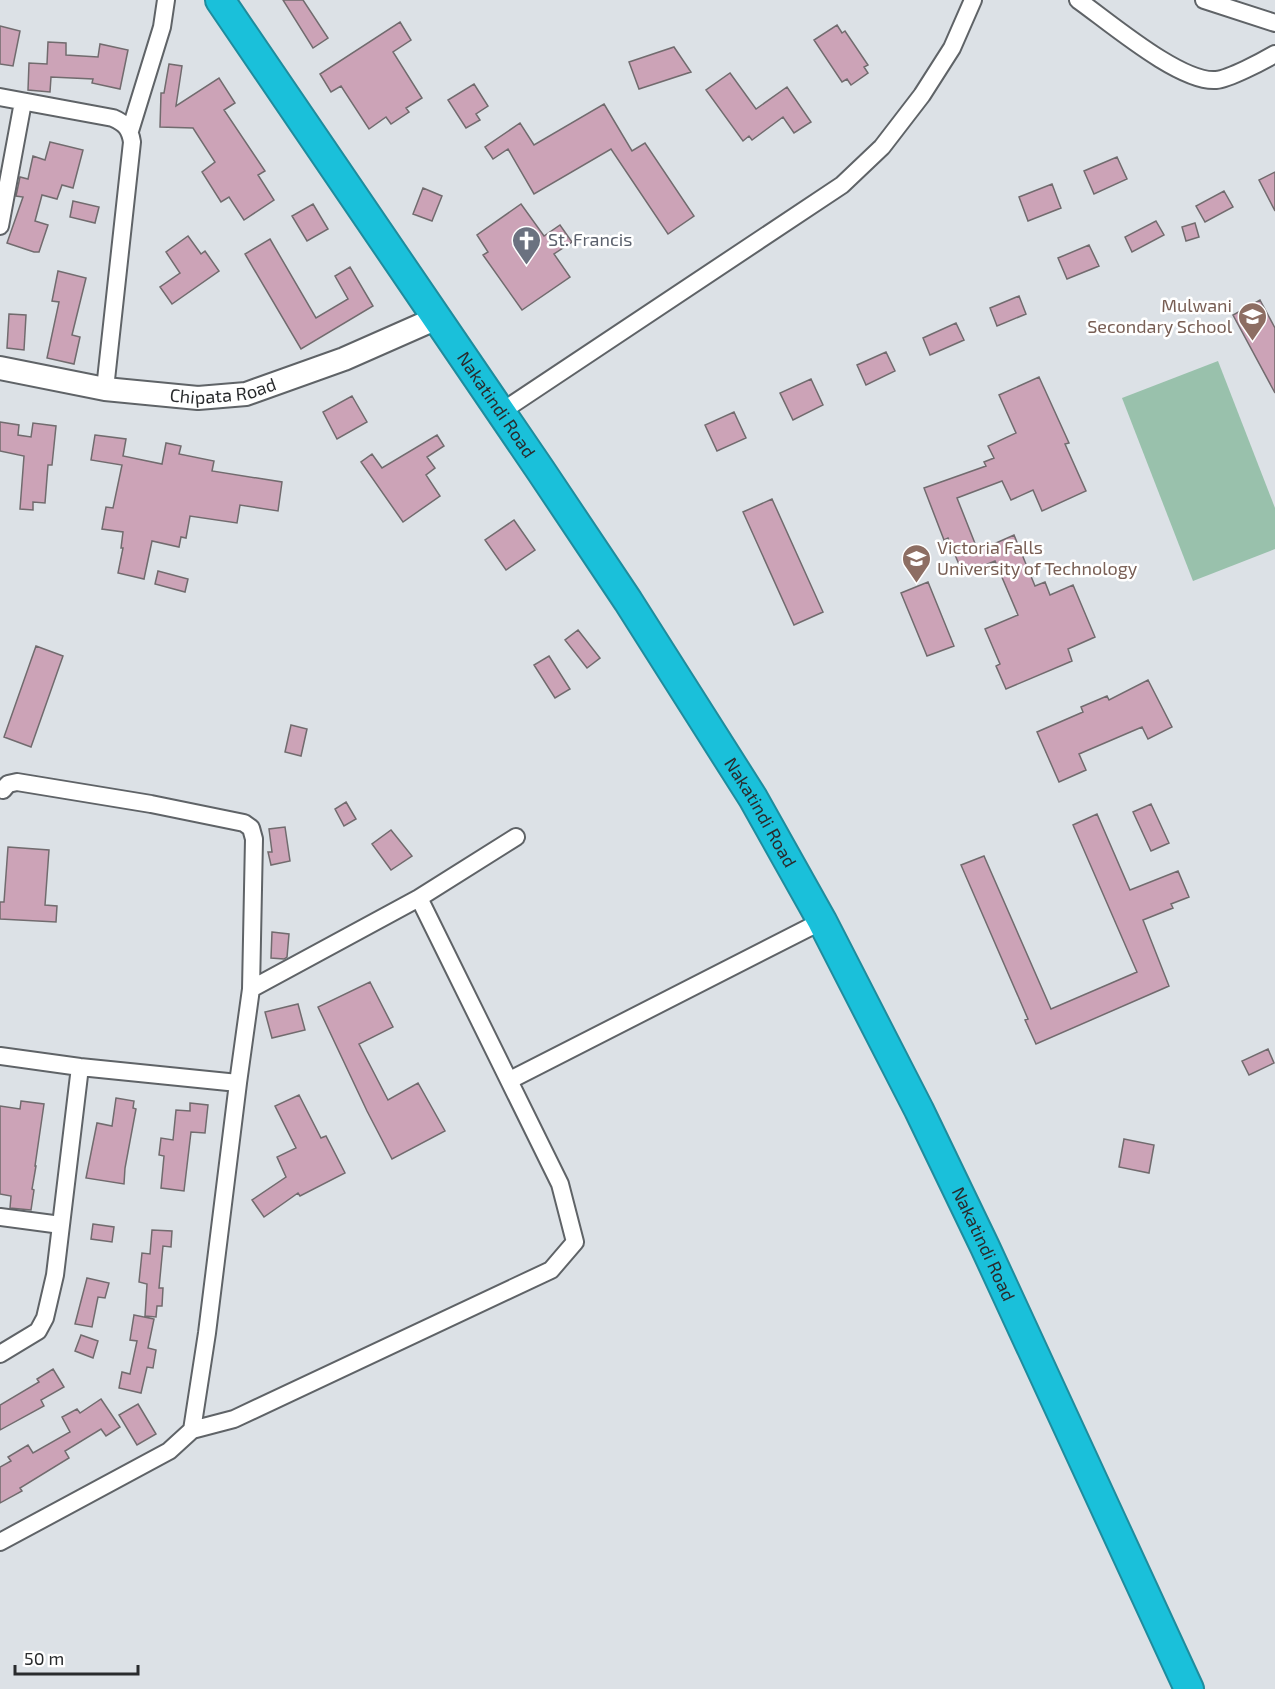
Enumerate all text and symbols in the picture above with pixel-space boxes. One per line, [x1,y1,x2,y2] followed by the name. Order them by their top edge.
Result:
[511,224,543,266] church icon: St. Francis
[548,228,632,250] place label: St. Francis
[1087,294,1233,337] place label: Mulwani Secondary School
[1237,300,1269,342] school or university icon: Mulwani Secondary School
[453,347,541,462] street label: Nakatindi Road
[169,372,279,408] street label: Chipata Road
[937,536,1138,579] place label: Victoria Falls University of Technology
[900,542,932,584] school or university icon: Victoria Falls University of Technology
[720,753,802,871] street label: Nakatindi Road
[948,1183,1020,1304] street label: Nakatindi Road
[15,1638,138,1676] scale bar
[24,1647,64,1669] text: 50 m

